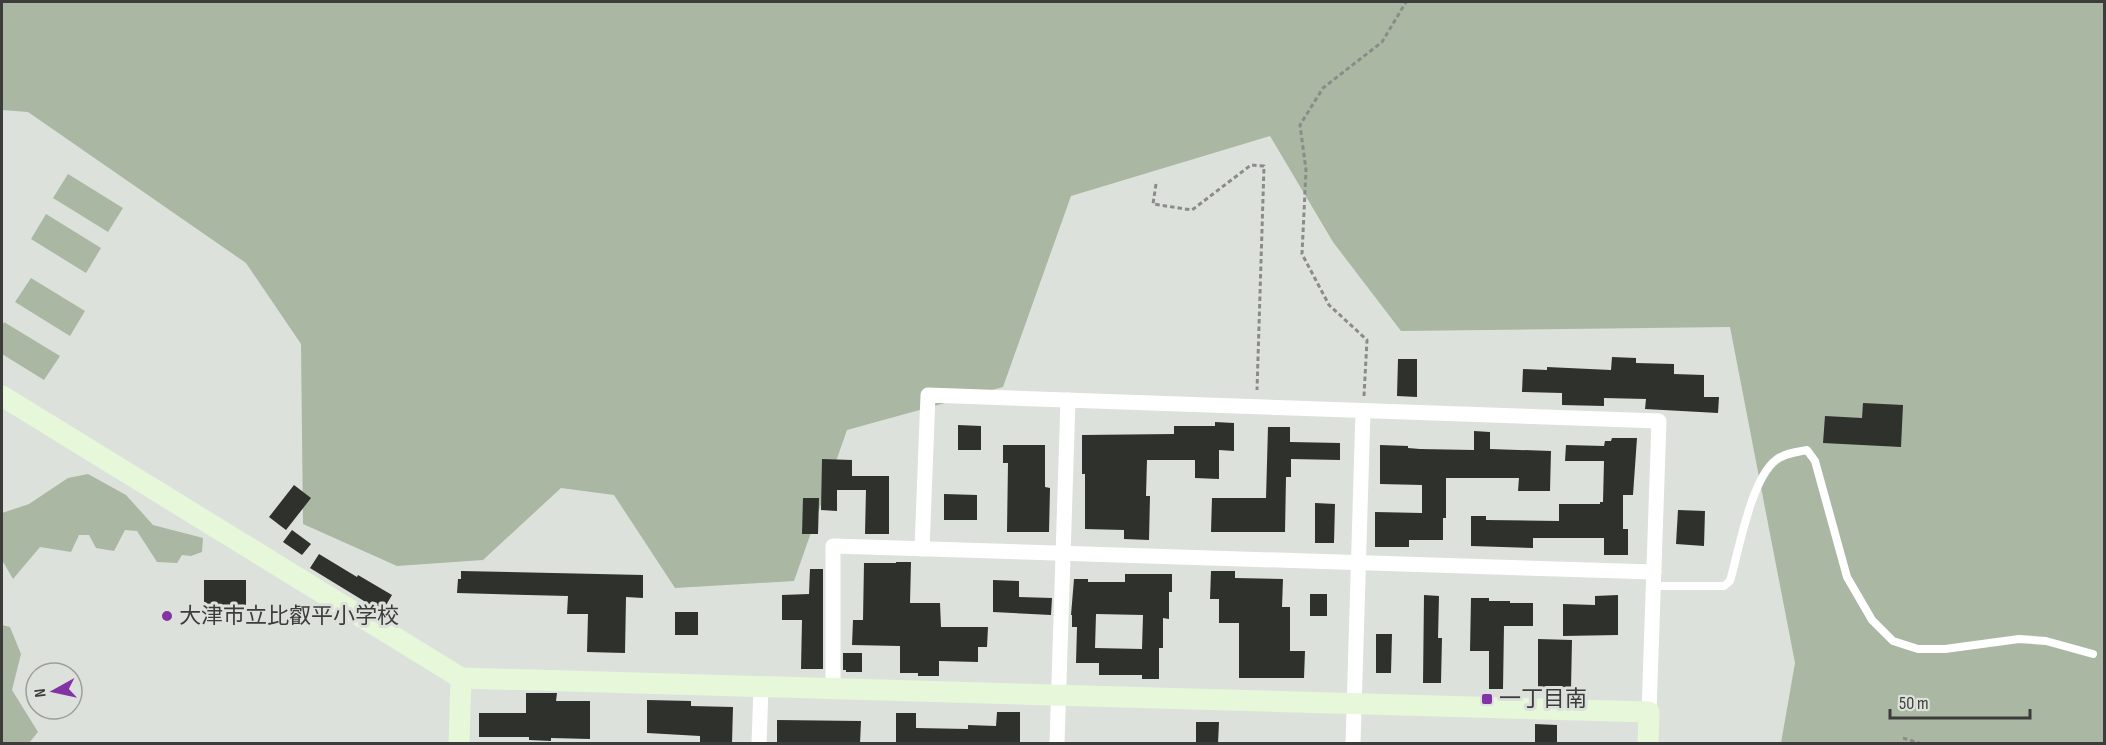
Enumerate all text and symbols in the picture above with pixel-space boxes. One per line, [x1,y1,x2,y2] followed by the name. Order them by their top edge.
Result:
[179,603,399,630] place label: 大津市立比叡平小学校
[160,609,174,623] marker: 大津市立比叡平小学校
[24,661,84,721] north arrow
[1890,682,2030,720] scale bar
[1499,686,1587,713] place label: 一丁目南
[31,687,51,698] text: N
[1480,692,1494,706] marker: 一丁目南
[1899,693,1929,714] text: 50 m

